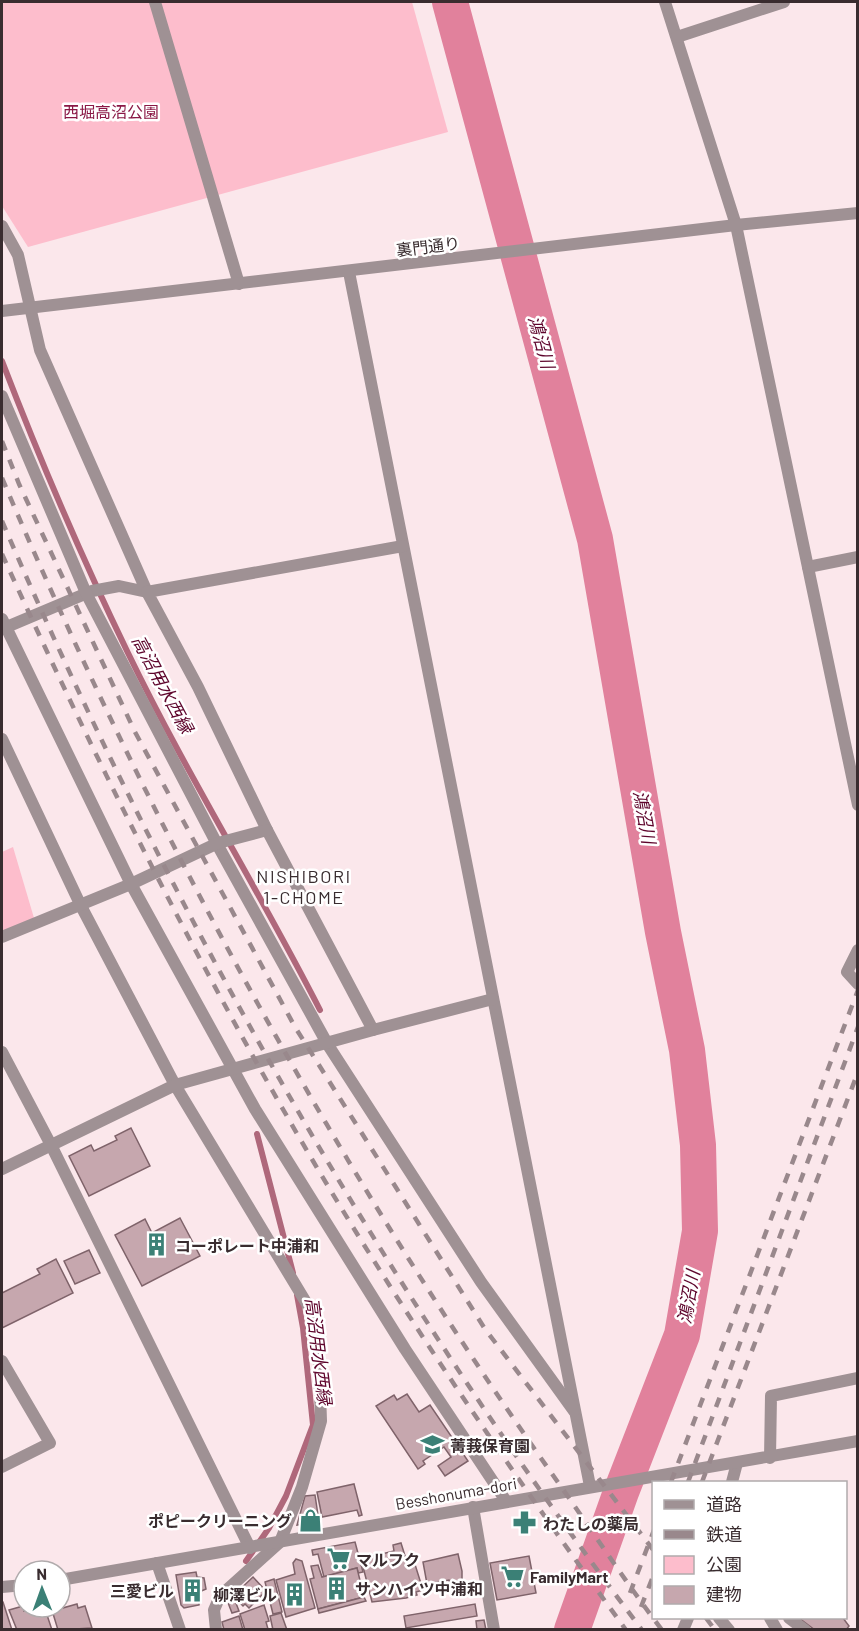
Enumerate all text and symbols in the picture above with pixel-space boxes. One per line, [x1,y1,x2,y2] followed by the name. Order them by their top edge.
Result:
[63,102,159,121] park label: 西堀高沼公園
[395,233,461,259] street label: 裏門通り
[524,313,560,373] water label: 鴻沼川
[128,631,199,739] water label: 高沼用水西縁
[629,789,661,847] water label: 鴻沼川
[256,865,352,908] district label: NISHIBORI 1-CHOME
[144,1232,170,1258] building icon: コーポレート中浦和
[175,1236,319,1255] place label: コーポレート中浦和
[672,1267,704,1325] water label: 鴻沼川
[302,1296,337,1408] water label: 高沼用水西縁
[419,1432,445,1458] school or university icon: 菁莪保育園
[450,1436,530,1455] place label: 菁莪保育園
[394,1473,518,1513] street label: Besshonuma-dori
[652,1481,847,1619] legend
[706,1493,742,1515] text: 道路
[297,1507,323,1533] shop icon: ポピークリーニング
[512,1510,538,1536] pharmacy icon: わたしの薬局
[148,1511,292,1530] place label: ポピークリーニング
[543,1514,639,1533] place label: わたしの薬局
[706,1523,742,1545] text: 鉄道
[325,1546,351,1572] supermarket icon: マルフク
[356,1550,420,1569] place label: マルフク
[706,1553,742,1575] text: 公園
[12,1559,72,1619] north arrow
[499,1563,525,1589] supermarket icon: FamilyMart
[36,1564,47,1583] text: N
[530,1567,608,1586] place label: FamilyMart
[324,1575,350,1601] building icon: サンハイツ中浦和
[179,1577,205,1603] building icon: 三愛ビル
[355,1579,483,1598] place label: サンハイツ中浦和
[110,1581,174,1600] place label: 三愛ビル
[282,1581,308,1607] building icon: 柳澤ビル
[706,1583,742,1605] text: 建物
[213,1585,277,1604] place label: 柳澤ビル

